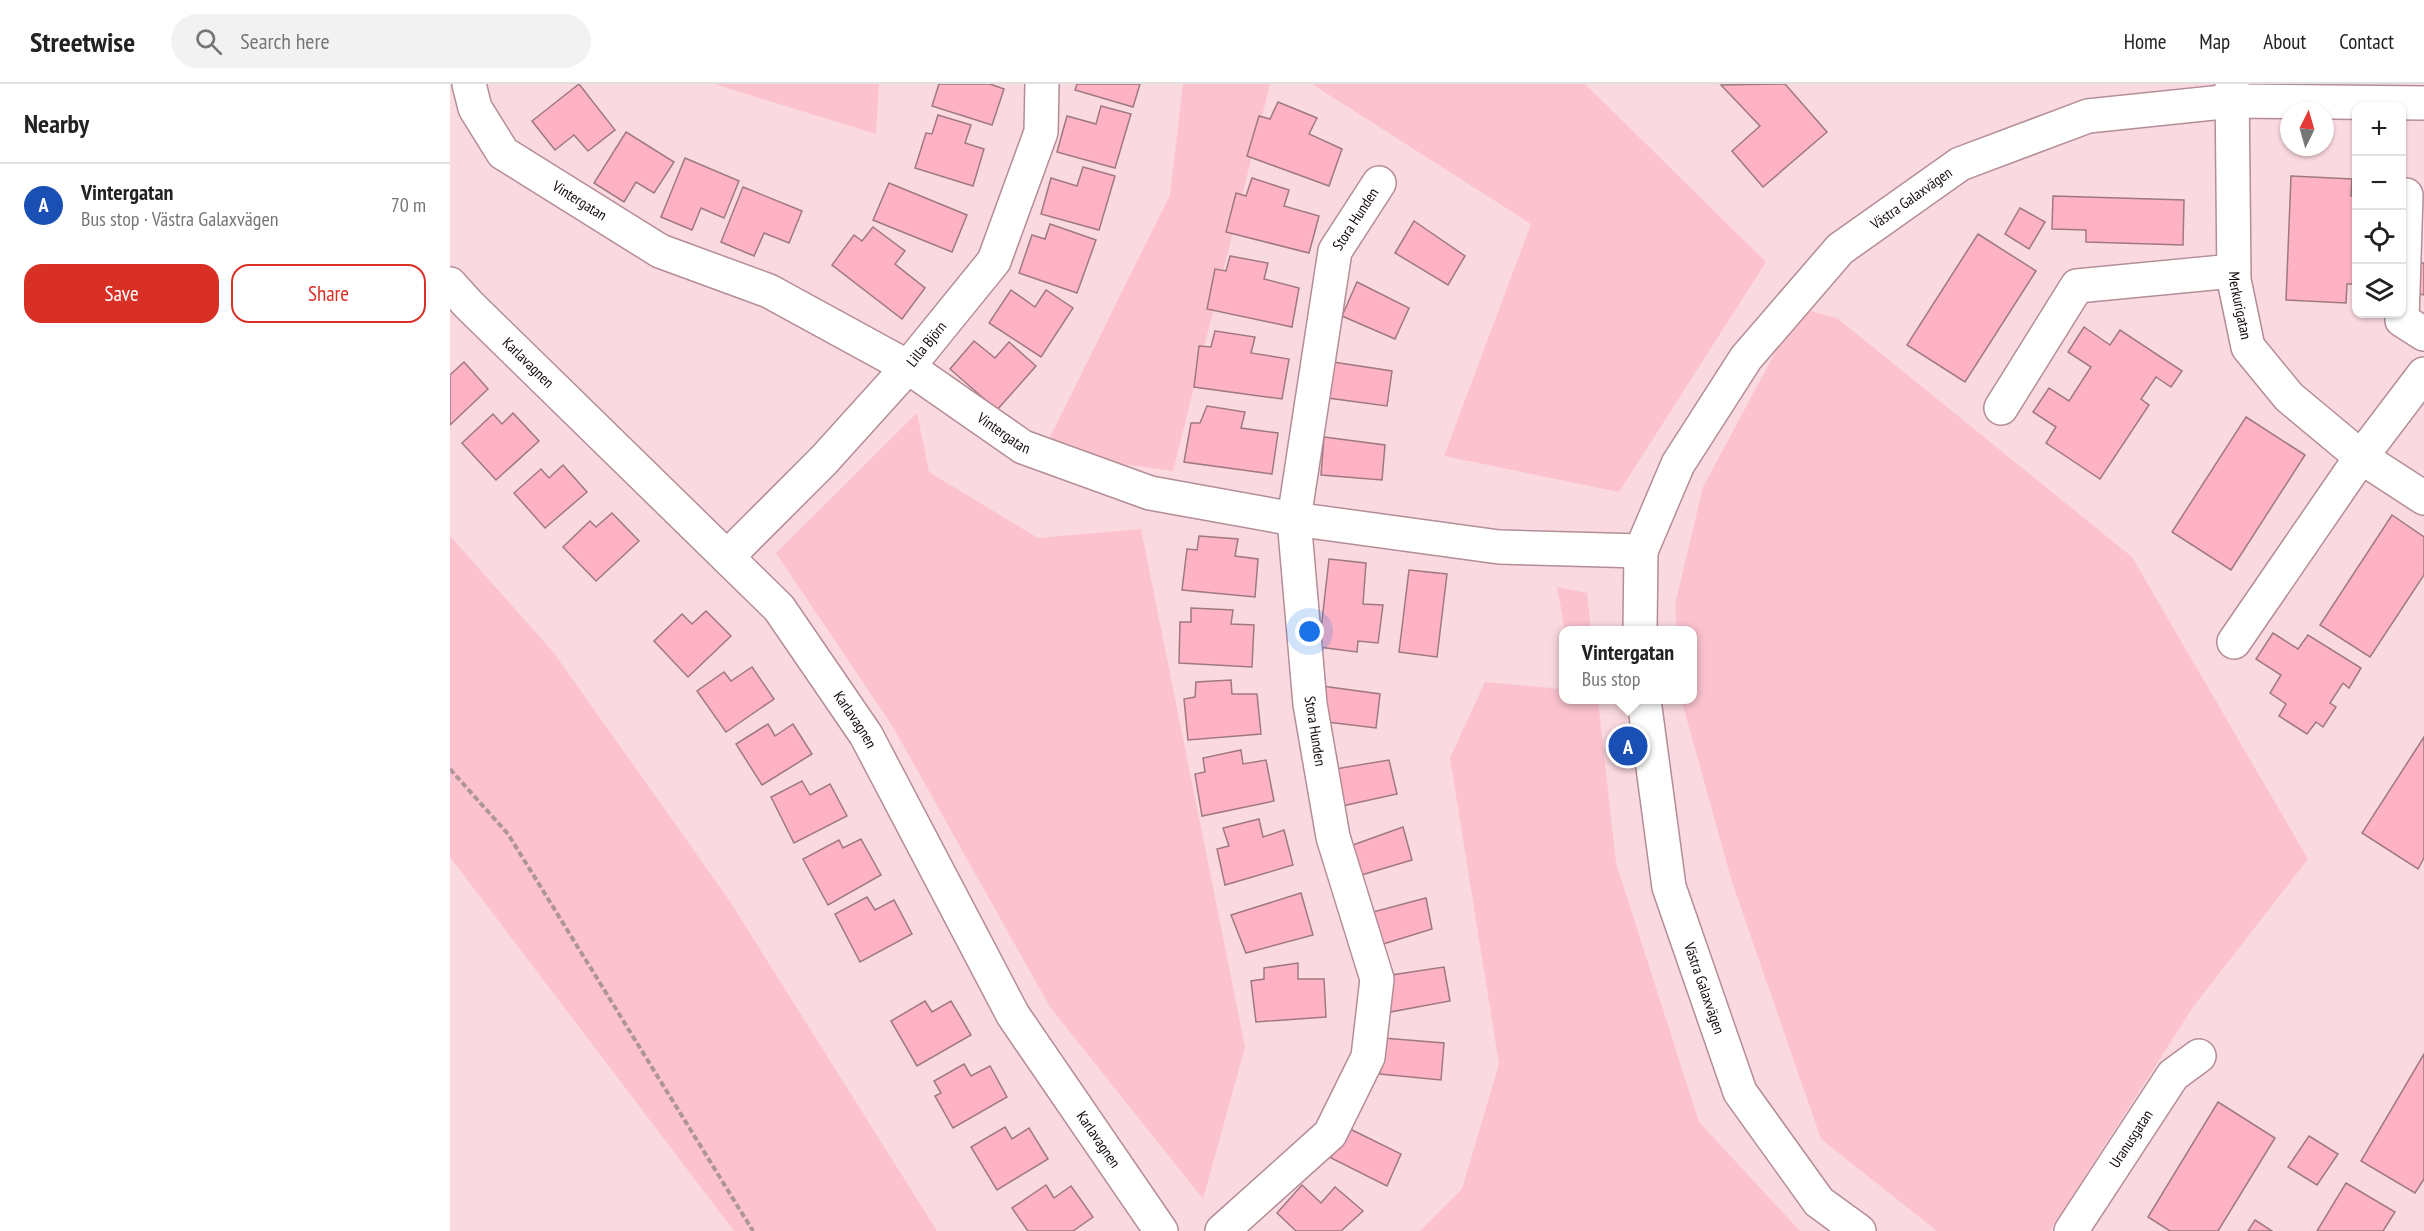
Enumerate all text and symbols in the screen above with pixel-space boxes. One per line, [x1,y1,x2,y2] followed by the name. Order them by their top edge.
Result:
[171,14,591,68] search box
[30,23,135,60] text: Streetwise
[192,25,225,58] icon: search
[240,27,330,55] text: Search here
[2124,28,2166,55] text: Home
[2199,28,2230,55] text: Map
[2263,28,2306,55] text: About
[2339,28,2394,55] text: Contact
[2280,102,2334,156] north arrow
[2352,102,2406,318] map controls
[2352,102,2406,156] button: +
[24,107,89,140] text: Nearby
[2352,156,2406,210] button: −
[1866,163,1956,234] street label: Västra Galaxvägen
[548,176,610,224] street label: Vintergatan
[81,178,173,206] text: Vintergatan
[1328,184,1382,254] street label: Stora Hunden
[38,192,49,218] text: A
[391,192,426,218] text: 70 m
[81,206,279,232] text: Bus stop · Västra Galaxvägen
[2352,210,2406,264] button: locate
[24,264,219,323] button: Save
[231,264,426,323] button: Share
[2352,264,2406,318] button: layers
[2225,271,2256,341] street label: Merkurigatan
[902,317,950,370] street label: Lilla Björn
[499,333,558,392] street label: Karlavagnen
[973,408,1033,458] street label: Vintergatan
[1295,617,1324,646] your location
[1559,626,1697,704] popup
[1582,638,1674,666] text: Vintergatan
[1582,666,1640,692] text: Bus stop
[830,687,881,751] street label: Karlavagnen
[1301,695,1330,767] street label: Stora Hunden
[1608,724,1648,768] pin: A
[1680,939,1729,1036] street label: Västra Galaxvägen
[2105,1106,2157,1171] street label: Uranusgatan
[1073,1107,1125,1171] street label: Karlavagnen

